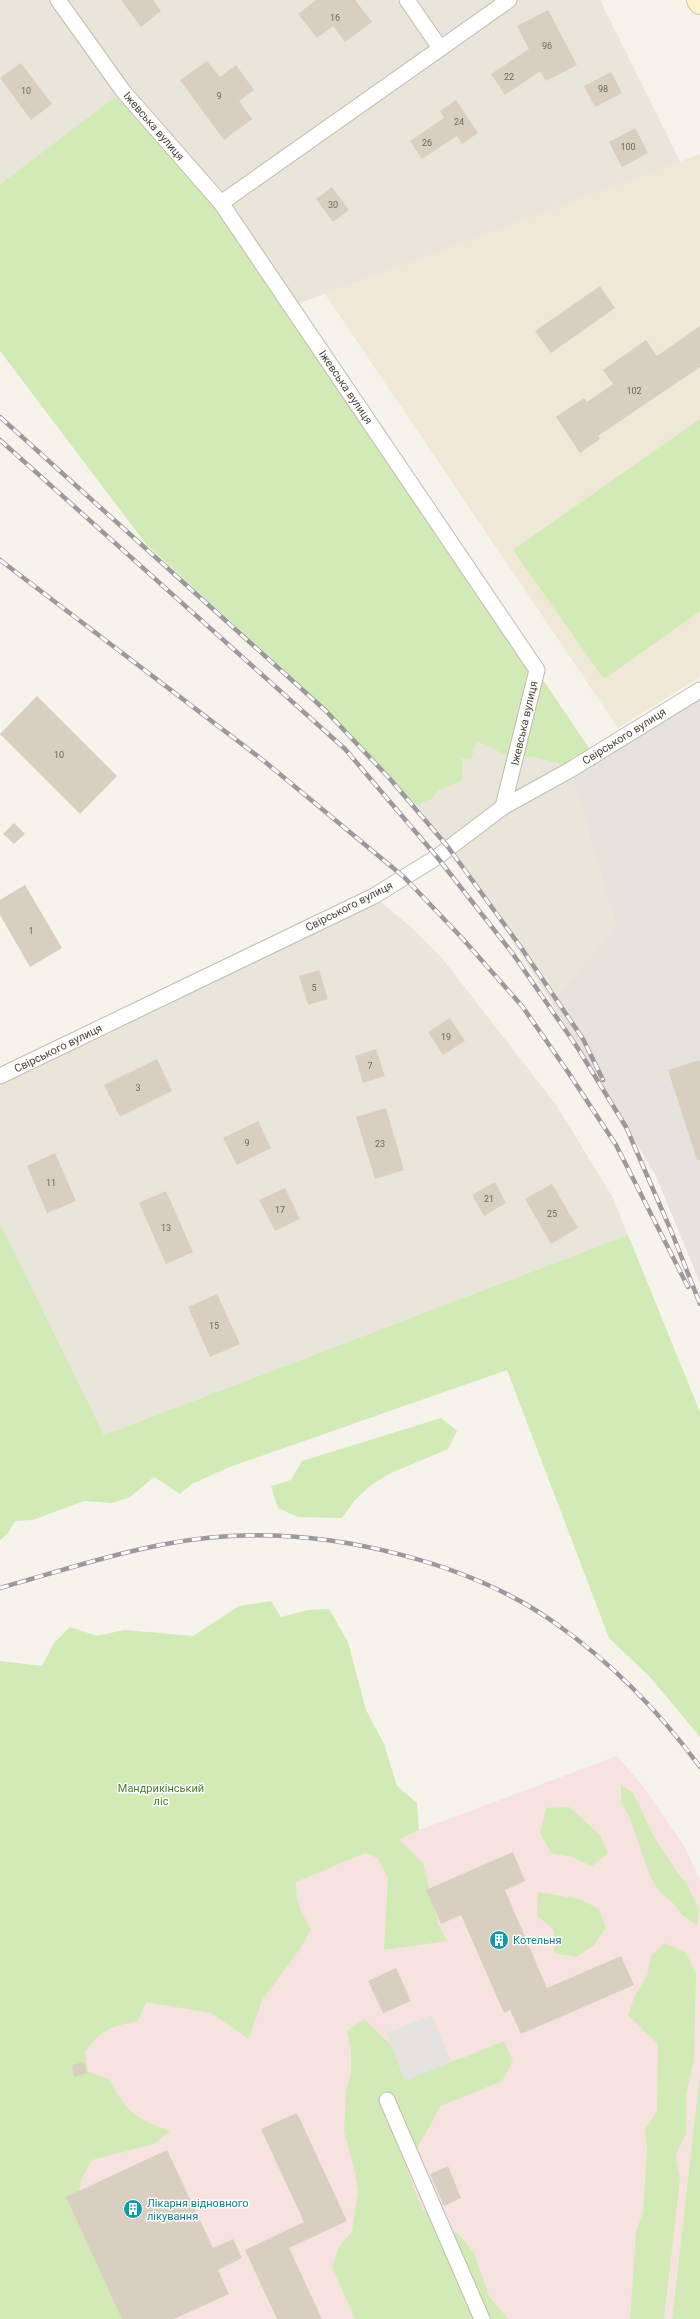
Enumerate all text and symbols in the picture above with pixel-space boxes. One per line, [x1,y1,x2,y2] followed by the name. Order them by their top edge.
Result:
[330,13,340,23] house number: 16
[542,41,552,51] house number: 96
[504,72,514,82] house number: 22
[598,84,608,94] house number: 98
[21,86,31,96] house number: 10
[120,89,187,163] street label: Іжевська вулиця
[216,91,222,101] house number: 9
[454,117,464,127] house number: 24
[422,138,432,148] house number: 26
[620,142,636,152] house number: 100
[328,200,338,210] house number: 30
[316,348,375,427] street label: Іжевська вулиця
[626,386,642,396] house number: 102
[508,680,541,767] street label: Іжевська вулиця
[580,705,669,767] street label: Свірського вулиця
[54,750,64,760] house number: 10
[303,879,395,934] street label: Свірського вулиця
[28,926,34,936] house number: 1
[311,983,317,993] house number: 5
[12,1022,104,1075] street label: Свірського вулиця
[441,1032,451,1042] house number: 19
[367,1061,373,1071] house number: 7
[135,1083,141,1093] house number: 3
[244,1138,250,1148] house number: 9
[375,1139,385,1149] house number: 23
[46,1178,56,1188] house number: 11
[484,1194,494,1204] house number: 21
[275,1205,285,1215] house number: 17
[547,1209,557,1219] house number: 25
[161,1223,171,1233] house number: 13
[209,1321,219,1331] house number: 15
[118,1782,204,1808] park label: Мандрикінський ліс
[488,1929,510,1951] building icon: Котельня
[513,1934,562,1947] place label: Котельня
[147,2197,249,2223] place label: Лікарня відновного лікування
[122,2198,144,2220] building icon: Лікарня відновного лікування

